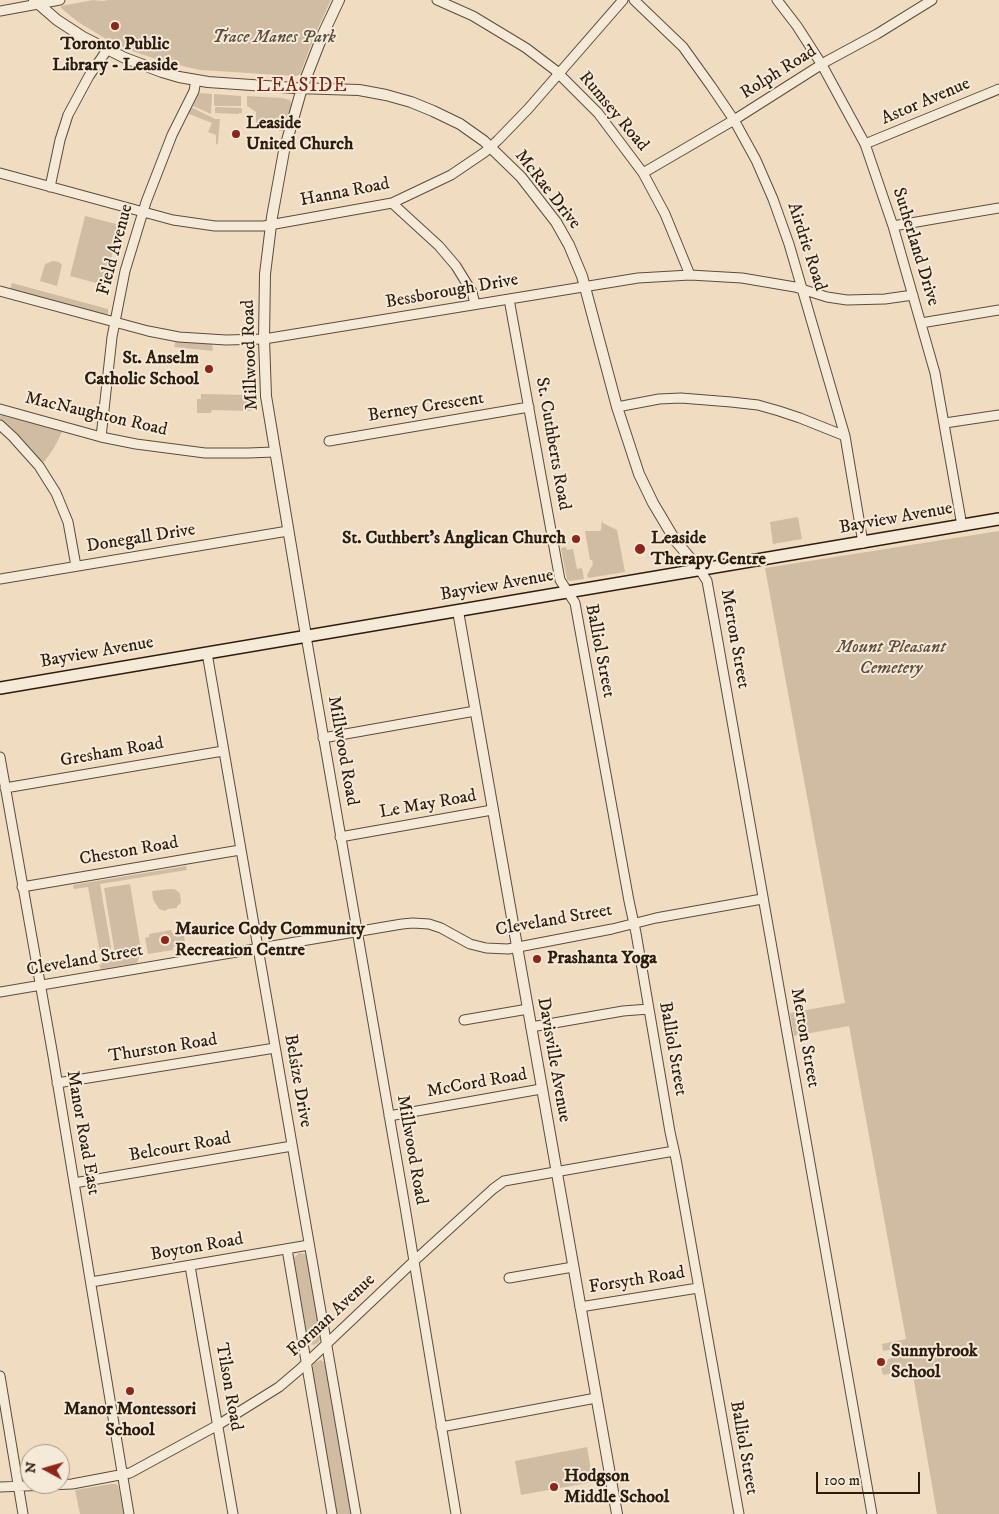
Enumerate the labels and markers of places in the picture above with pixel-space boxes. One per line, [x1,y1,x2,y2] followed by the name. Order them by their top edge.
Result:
[109,20,121,32] marker: Toronto Public Library - Leaside
[52,34,178,76] place label: Toronto Public Library - Leaside
[246,113,353,156] place label: Leaside United Church
[230,128,242,140] marker: Leaside United Church
[84,348,199,390] place label: St. Anselm Catholic School
[203,363,215,375] marker: St. Anselm Catholic School
[342,528,566,550] place label: St. Cuthbert's Anglican Church
[651,528,766,570] place label: Leaside Therapy Centre
[570,533,582,545] marker: St. Cuthbert's Anglican Church
[633,542,647,556] marker: Leaside Therapy Centre
[175,919,365,962] place label: Maurice Cody Community Recreation Centre
[159,934,171,946] marker: Maurice Cody Community Recreation Centre
[547,948,657,970] place label: Prashanta Yoga
[531,953,543,965] marker: Prashanta Yoga
[891,1341,978,1384] place label: Sunnybrook School
[875,1356,887,1368] marker: Sunnybrook School
[124,1385,136,1397] marker: Manor Montessori School
[64,1399,196,1442] place label: Manor Montessori School
[564,1466,669,1508] place label: Hodgson Middle School
[548,1481,560,1493] marker: Hodgson Middle School

